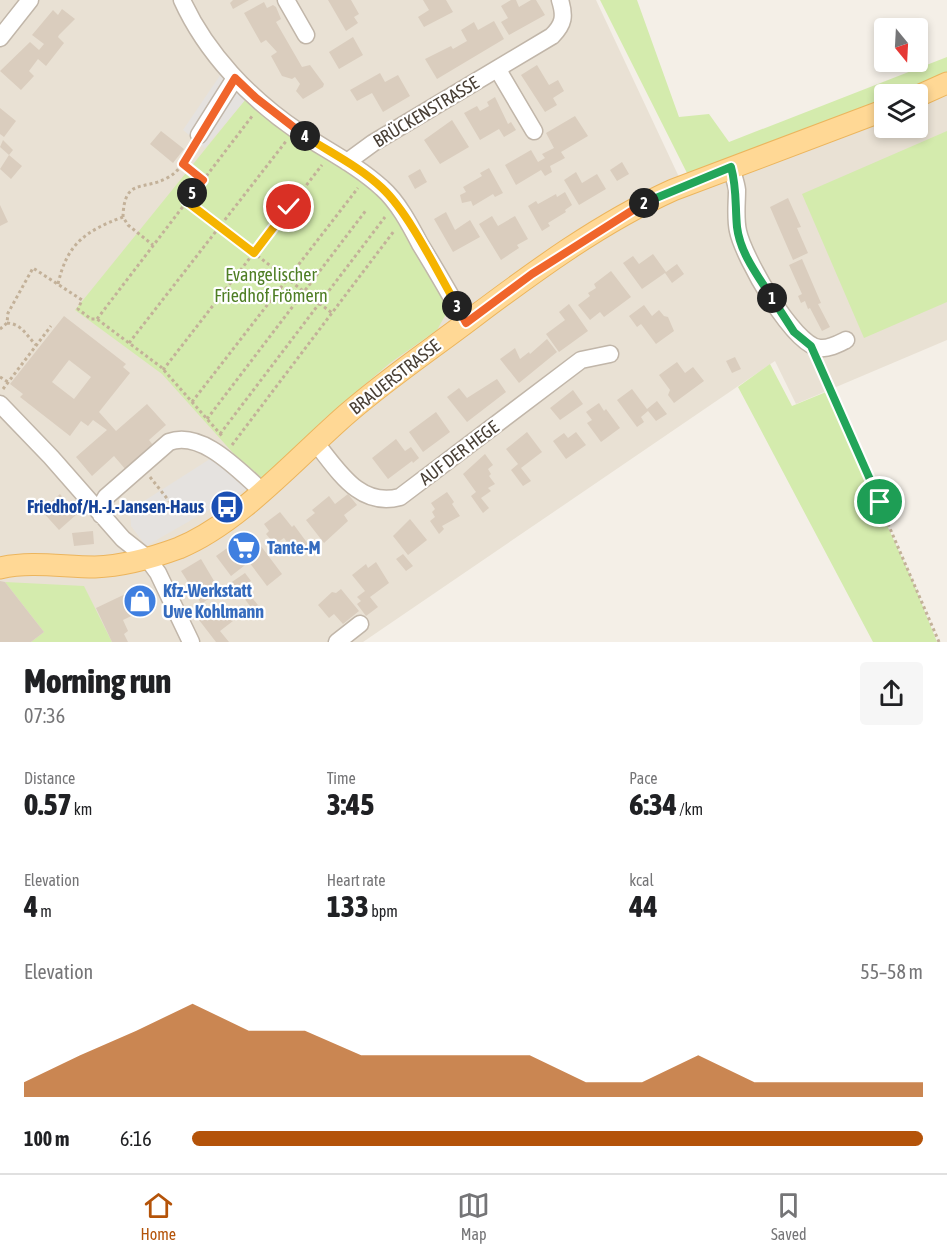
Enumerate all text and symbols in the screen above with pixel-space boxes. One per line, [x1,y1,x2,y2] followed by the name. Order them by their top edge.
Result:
[874,18,928,72] north arrow
[874,18,928,138] map controls
[369,72,483,151] street label: BRÜCKENSTRASSE
[874,84,928,138] button: layers
[290,121,320,151] pin: 4
[301,127,309,145] text: 4
[177,178,207,208] pin: 5
[263,181,314,232] pin
[188,184,196,202] text: 5
[629,188,659,218] pin: 2
[272,190,305,223] icon: check
[640,194,648,212] text: 2
[214,264,328,306] park label: Evangelischer Friedhof Frömern
[757,283,787,313] pin: 1
[768,289,776,307] text: 1
[442,291,472,321] pin: 3
[453,297,461,315] text: 3
[345,334,445,419] street label: BRAUERSTRASSE
[415,416,503,489] street label: AUF DER HEGE
[854,476,905,527] pin
[863,485,896,518] icon: arrive
[209,489,245,525] bus stop icon: Friedhof/H.-J.-Jansen-Haus
[27,496,205,517] place label: Friedhof/H.-J.-Jansen-Haus
[226,530,262,566] supermarket icon: Tante-M
[267,537,320,558] place label: Tante-M
[163,580,264,622] place label: Kfz-Werkstatt Uwe Kohlmann
[122,583,158,619] shop icon: Kfz-Werkstatt Uwe Kohlmann
[24,662,171,700] text: Morning run
[860,662,923,725] button: share
[24,704,65,727] text: 07:36
[24,769,75,787] text: Distance
[327,769,356,787] text: Time
[629,769,657,787] text: Pace
[24,787,72,821] text: 0.57
[327,787,374,821] text: 3:45
[629,787,677,821] text: 6:34
[72,800,92,818] text: km
[677,800,703,818] text: /km
[24,871,79,889] text: Elevation
[327,871,386,889] text: Heart rate
[629,871,654,889] text: kcal
[24,889,38,923] text: 4
[327,889,369,923] text: 133
[629,889,658,923] text: 44
[38,902,52,920] text: m
[369,902,398,920] text: bpm
[24,960,93,983] text: Elevation
[860,960,923,983] text: 55–58 m
[24,1127,69,1150] text: 100 m
[120,1127,152,1150] text: 6:16
[141,1189,176,1243] tab: Home
[457,1189,490,1243] tab: Map
[771,1189,806,1243] tab: Saved

